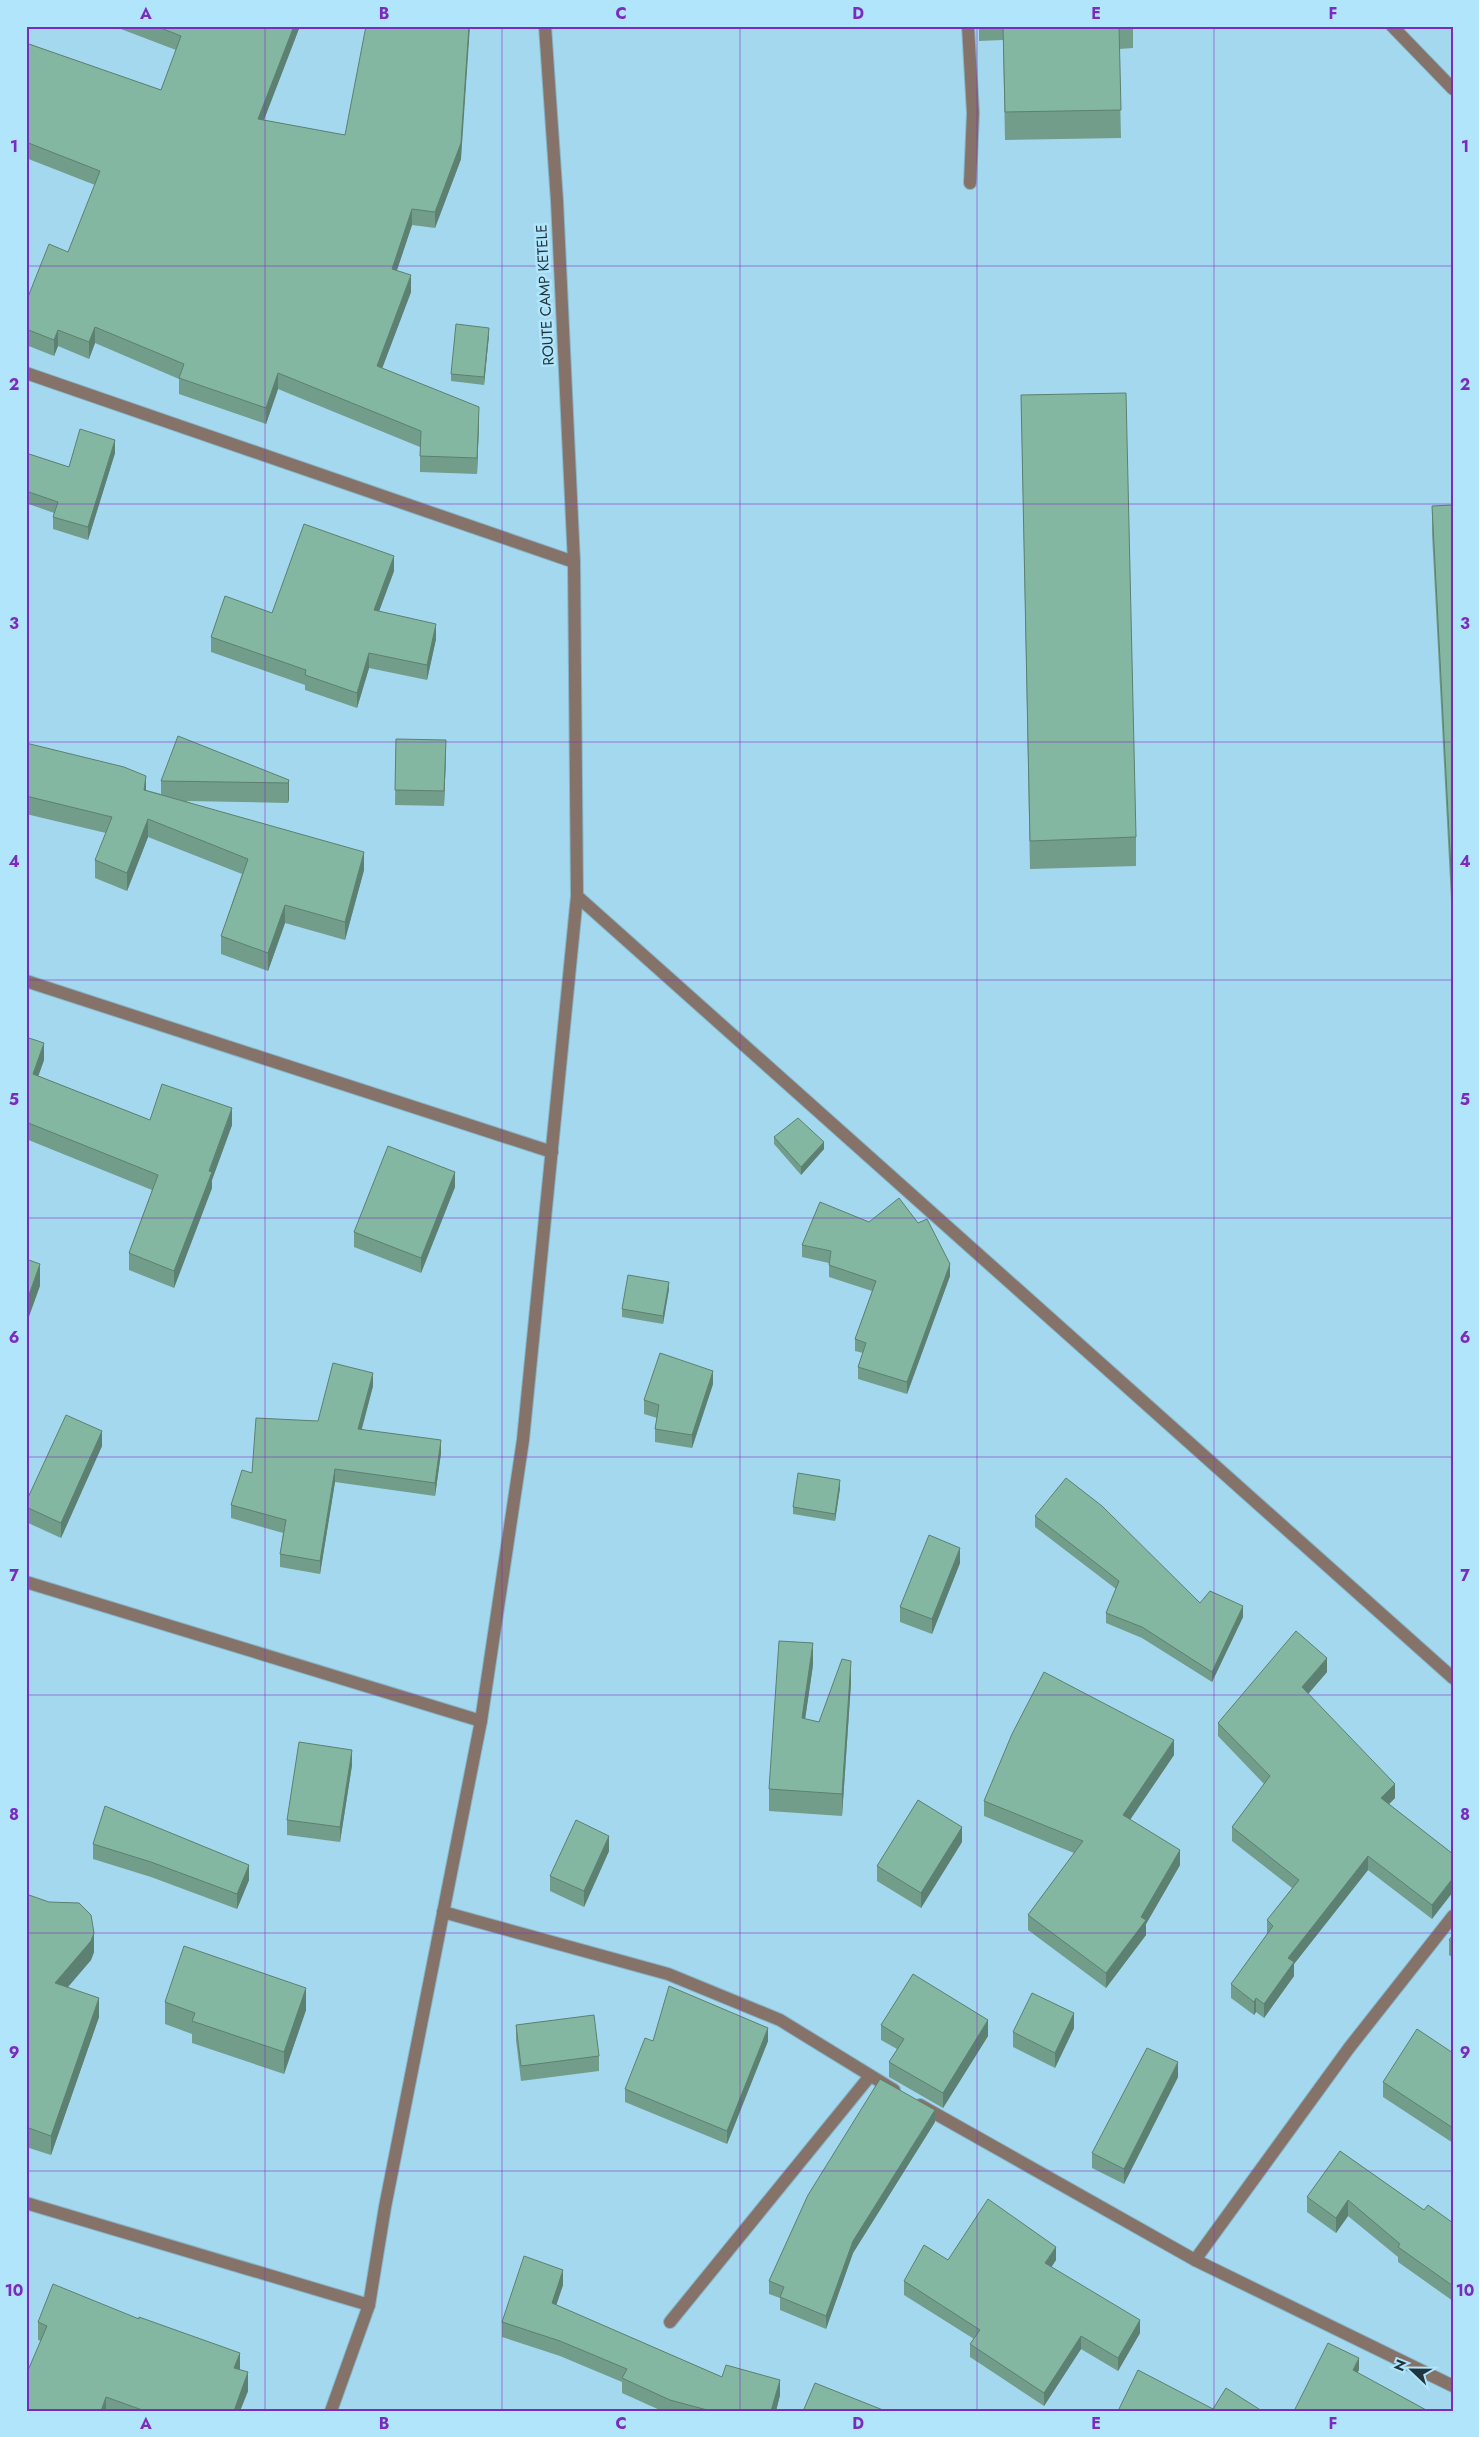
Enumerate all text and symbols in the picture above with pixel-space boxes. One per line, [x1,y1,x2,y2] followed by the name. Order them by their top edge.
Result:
[139,2,152,25] text: A
[379,2,389,25] text: B
[615,2,627,25] text: C
[852,2,864,25] text: D
[1091,2,1101,25] text: E
[1329,2,1337,25] text: F
[10,135,18,158] text: 1
[1461,135,1469,158] text: 1
[530,224,560,366] street label: ROUTE CAMP KETELE
[9,373,19,396] text: 2
[1460,373,1470,396] text: 2
[9,612,19,635] text: 3
[1460,612,1470,635] text: 3
[8,850,20,873] text: 4
[1459,850,1471,873] text: 4
[9,1088,19,1111] text: 5
[1460,1088,1470,1111] text: 5
[9,1326,19,1349] text: 6
[1460,1326,1470,1349] text: 6
[9,1564,19,1587] text: 7
[1460,1564,1470,1587] text: 7
[9,1803,19,1826] text: 8
[1460,1803,1470,1826] text: 8
[9,2041,19,2064] text: 9
[1460,2041,1470,2064] text: 9
[5,2279,23,2302] text: 10
[1456,2279,1474,2302] text: 10
[1386,2344,1436,2394] north arrow
[1389,2356,1411,2374] text: N
[139,2412,152,2435] text: A
[379,2412,389,2435] text: B
[615,2412,627,2435] text: C
[852,2412,864,2435] text: D
[1091,2412,1101,2435] text: E
[1329,2412,1337,2435] text: F

